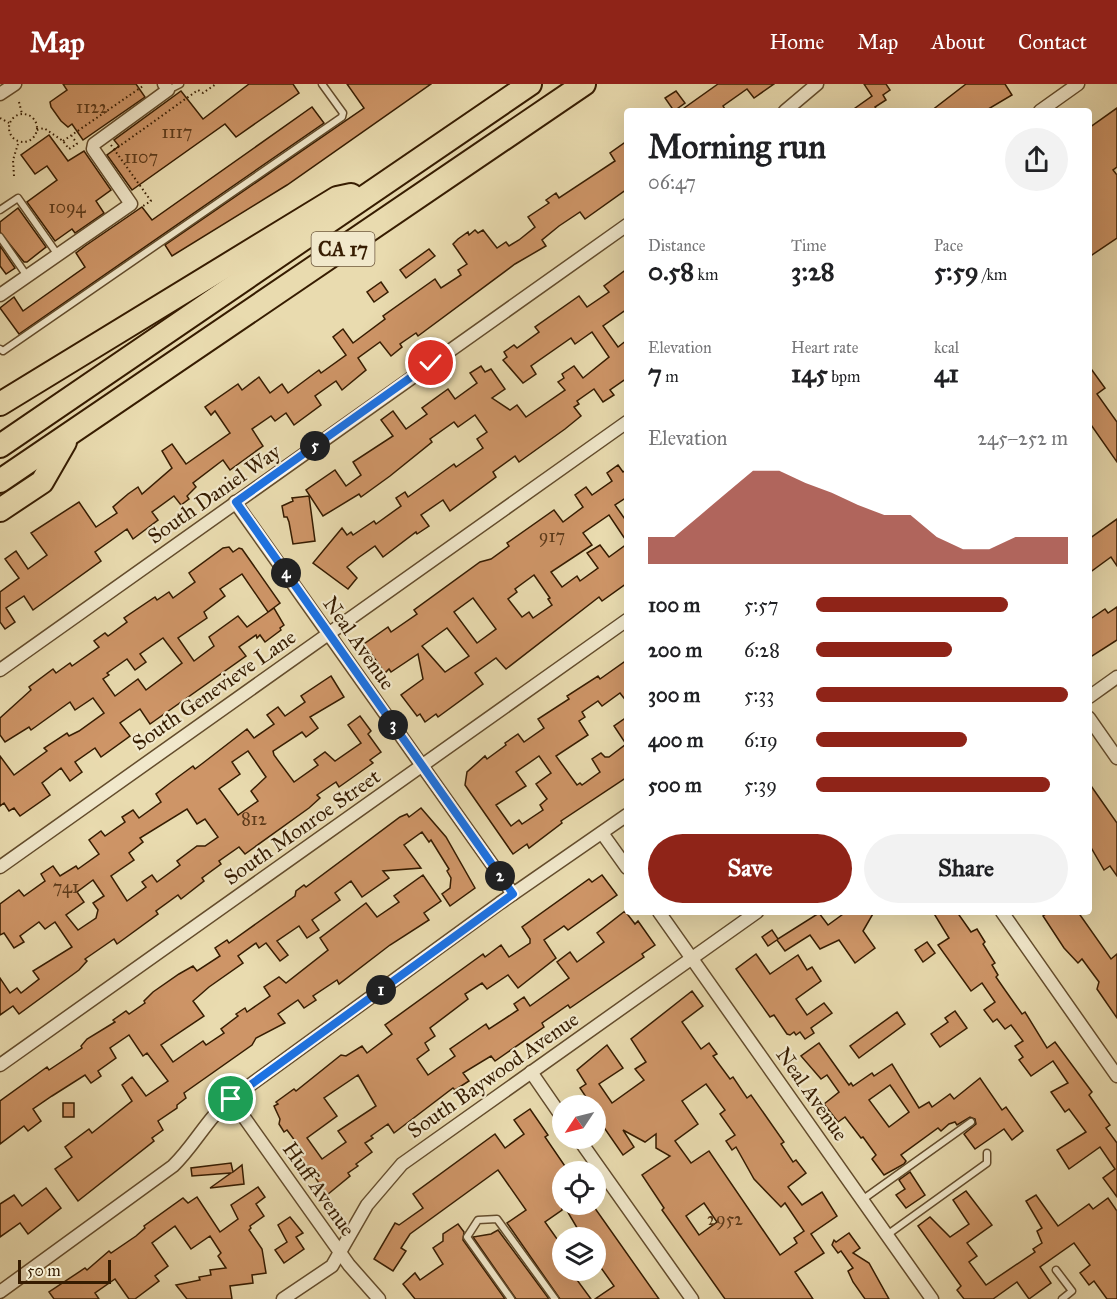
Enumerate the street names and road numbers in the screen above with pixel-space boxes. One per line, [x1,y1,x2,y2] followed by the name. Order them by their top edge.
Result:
[312,232,374,266] road number: CA 17
[142,438,286,550] street label: South Daniel Way
[317,591,401,695] street label: Neal Avenue
[127,624,301,756] street label: South Genevieve Lane
[219,763,386,891] street label: South Monroe Street
[402,1006,584,1144] street label: South Baywood Avenue
[770,1042,854,1146] street label: Neal Avenue
[277,1137,361,1241] street label: Huff Avenue

